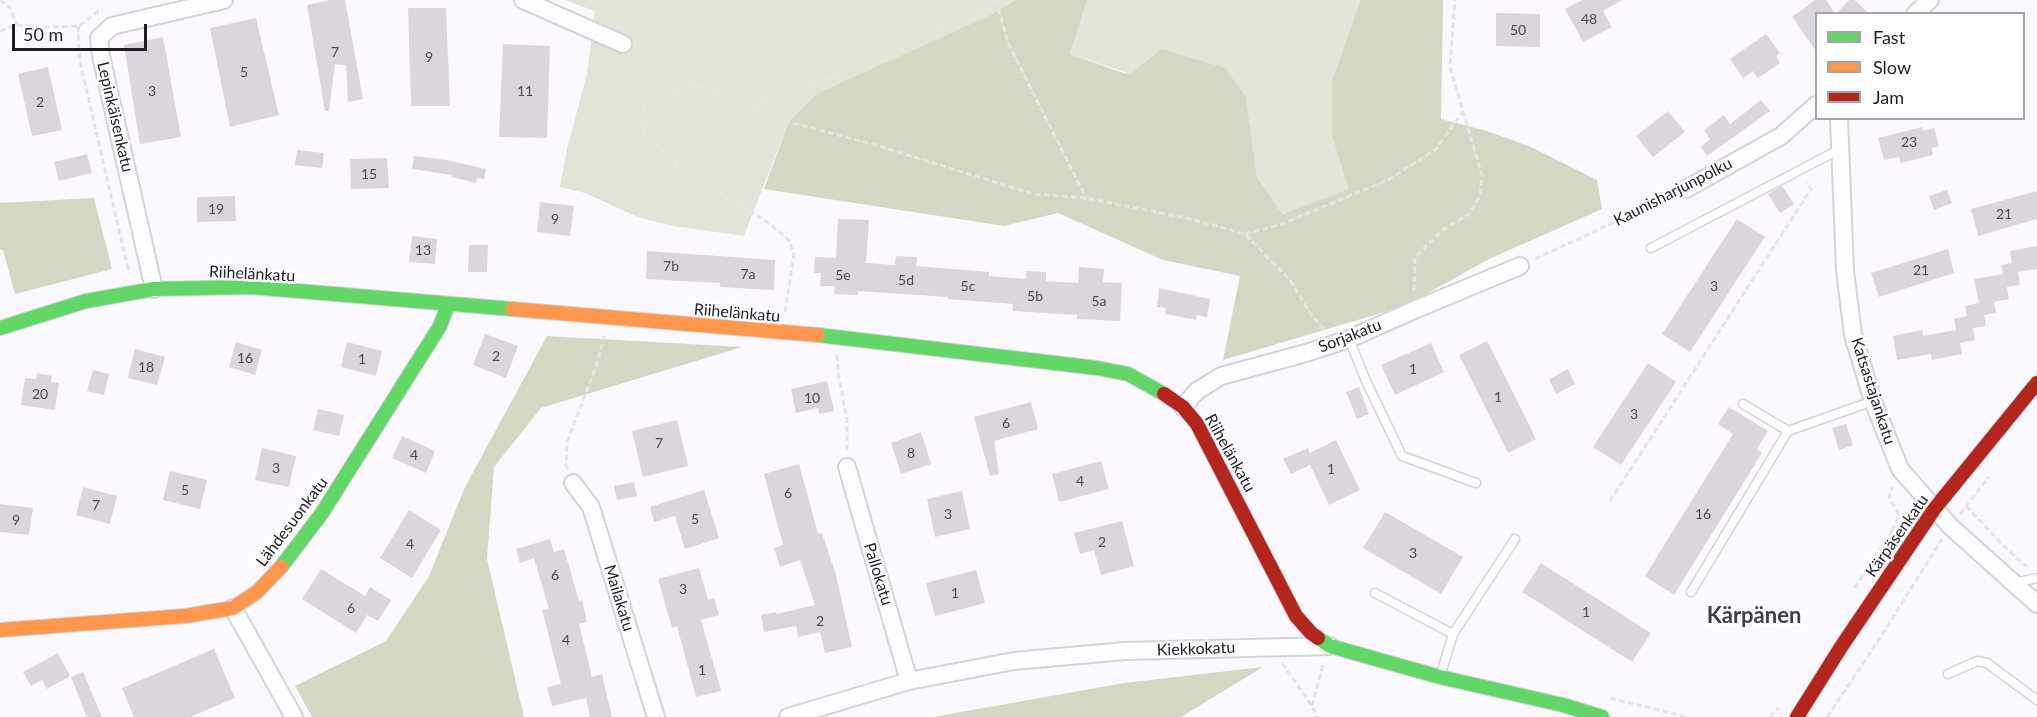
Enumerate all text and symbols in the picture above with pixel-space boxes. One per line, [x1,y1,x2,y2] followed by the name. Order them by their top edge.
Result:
[1581,11,1597,27] house number: 48
[15,12,150,50] scale bar
[1815,12,2025,120] legend
[1510,22,1526,38] house number: 50
[23,23,63,45] text: 50 m
[1873,26,1905,48] text: Fast
[331,44,339,60] house number: 7
[425,49,433,65] house number: 9
[1873,56,1911,78] text: Slow
[93,60,137,174] street label: Lepinkäisenkatu
[240,64,248,80] house number: 5
[148,83,156,99] house number: 3
[517,83,533,99] house number: 11
[1873,86,1904,108] text: Jam
[36,94,44,110] house number: 2
[1901,134,1917,150] house number: 23
[1611,154,1735,230] street label: Kaunisharjunpolku
[361,166,377,182] house number: 15
[208,201,224,217] house number: 19
[1996,206,2012,222] house number: 21
[551,211,559,227] house number: 9
[415,242,431,258] house number: 13
[663,258,679,274] house number: 7b
[208,262,296,286] street label: Riihelänkatu
[1913,262,1929,278] house number: 21
[740,266,756,282] house number: 7a
[835,267,851,283] house number: 5e
[898,272,914,288] house number: 5d
[961,278,975,294] house number: 5c
[1710,278,1718,294] house number: 3
[1027,288,1043,304] house number: 5b
[1091,293,1107,309] house number: 5a
[693,300,781,326] street label: Riihelänkatu
[1316,315,1384,357] street label: Sorjakatu
[1847,335,1899,447] street label: Katsastajankatu
[492,348,500,364] house number: 2
[237,350,253,366] house number: 16
[358,351,366,367] house number: 1
[138,359,154,375] house number: 18
[1409,361,1417,377] house number: 1
[32,386,48,402] house number: 20
[1494,389,1502,405] house number: 1
[804,390,820,406] house number: 10
[1630,406,1638,422] house number: 3
[1201,411,1259,495] street label: Riihelänkatu
[1002,415,1010,431] house number: 6
[655,435,663,451] house number: 7
[907,445,915,461] house number: 8
[410,447,418,463] house number: 4
[272,460,280,476] house number: 3
[1327,461,1335,477] house number: 1
[1076,473,1084,489] house number: 4
[252,474,332,570] street label: Lähdesuonkatu
[181,482,189,498] house number: 5
[784,485,792,501] house number: 6
[1862,491,1932,581] street label: Kärpäsenkatu
[92,497,100,513] house number: 7
[944,506,952,522] house number: 3
[1695,506,1711,522] house number: 16
[691,511,699,527] house number: 5
[12,512,20,528] house number: 9
[1098,534,1106,550] house number: 2
[406,536,414,552] house number: 4
[859,540,897,608] street label: Pallokatu
[1409,545,1417,561] house number: 3
[600,562,638,634] street label: Mailakatu
[551,567,559,583] house number: 6
[679,581,687,597] house number: 3
[951,585,959,601] house number: 1
[347,600,355,616] house number: 6
[1707,603,1801,629] district label: Kärpänen
[1582,604,1590,620] house number: 1
[816,613,824,629] house number: 2
[562,632,570,648] house number: 4
[1156,638,1236,660] street label: Kiekkokatu
[698,662,706,678] house number: 1

